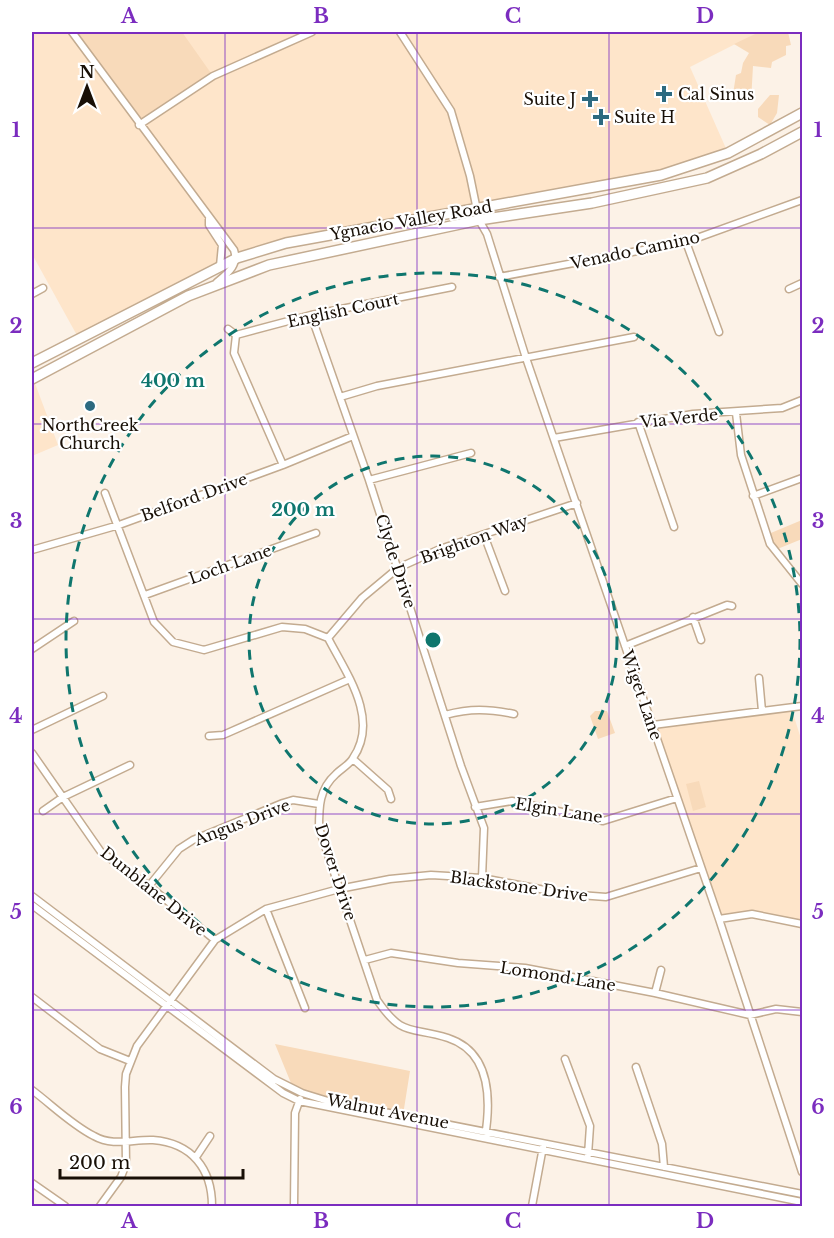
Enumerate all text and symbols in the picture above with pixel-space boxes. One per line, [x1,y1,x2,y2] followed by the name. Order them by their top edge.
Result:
[120,4,138,28] text: A
[313,4,329,28] text: B
[505,4,521,28] text: C
[696,4,714,28] text: D
[57,57,117,117] north arrow
[79,62,95,82] text: N
[678,84,754,104] place label: Cal Sinus
[655,85,673,103] marker: Cal Sinus
[523,89,576,109] place label: Suite J
[581,90,599,108] marker: Suite J
[614,107,675,127] place label: Suite H
[592,108,610,126] marker: Suite H
[12,118,21,142] text: 1
[814,118,823,142] text: 1
[327,196,494,244] street label: Ygnacio Valley Road
[567,227,702,274] street label: Venado Camino
[285,288,401,332] street label: English Court
[9,314,23,338] text: 2
[811,314,825,338] text: 2
[141,370,205,392] text: 400 m
[83,399,97,413] marker: NorthCreek Church
[638,404,719,432] street label: Via Verde
[41,415,139,453] place label: NorthCreek Church
[138,468,250,526] street label: Belford Drive
[271,499,335,521] text: 200 m
[10,509,22,533] text: 3
[812,509,824,533] text: 3
[417,510,532,568] street label: Brighton Way
[371,511,421,611] street label: Clyde Drive
[186,540,274,588] street label: Loch Lane
[423,630,443,650] centre of rings
[617,646,667,743] street label: Wiget Lane
[9,704,23,728] text: 4
[811,704,825,728] text: 4
[514,793,604,827] street label: Elgin Lane
[190,795,293,850] street label: Angus Drive
[311,821,361,923] street label: Dover Drive
[97,842,211,940] street label: Dunblane Drive
[449,866,589,906] street label: Blackstone Drive
[10,900,22,924] text: 5
[812,900,824,924] text: 5
[499,957,617,995] street label: Lomond Lane
[324,1089,451,1133] street label: Walnut Avenue
[9,1095,23,1119] text: 6
[811,1095,825,1119] text: 6
[60,1142,243,1180] scale bar
[69,1152,130,1174] text: 200 m
[120,1209,138,1233] text: A
[313,1209,329,1233] text: B
[505,1209,521,1233] text: C
[696,1209,714,1233] text: D

